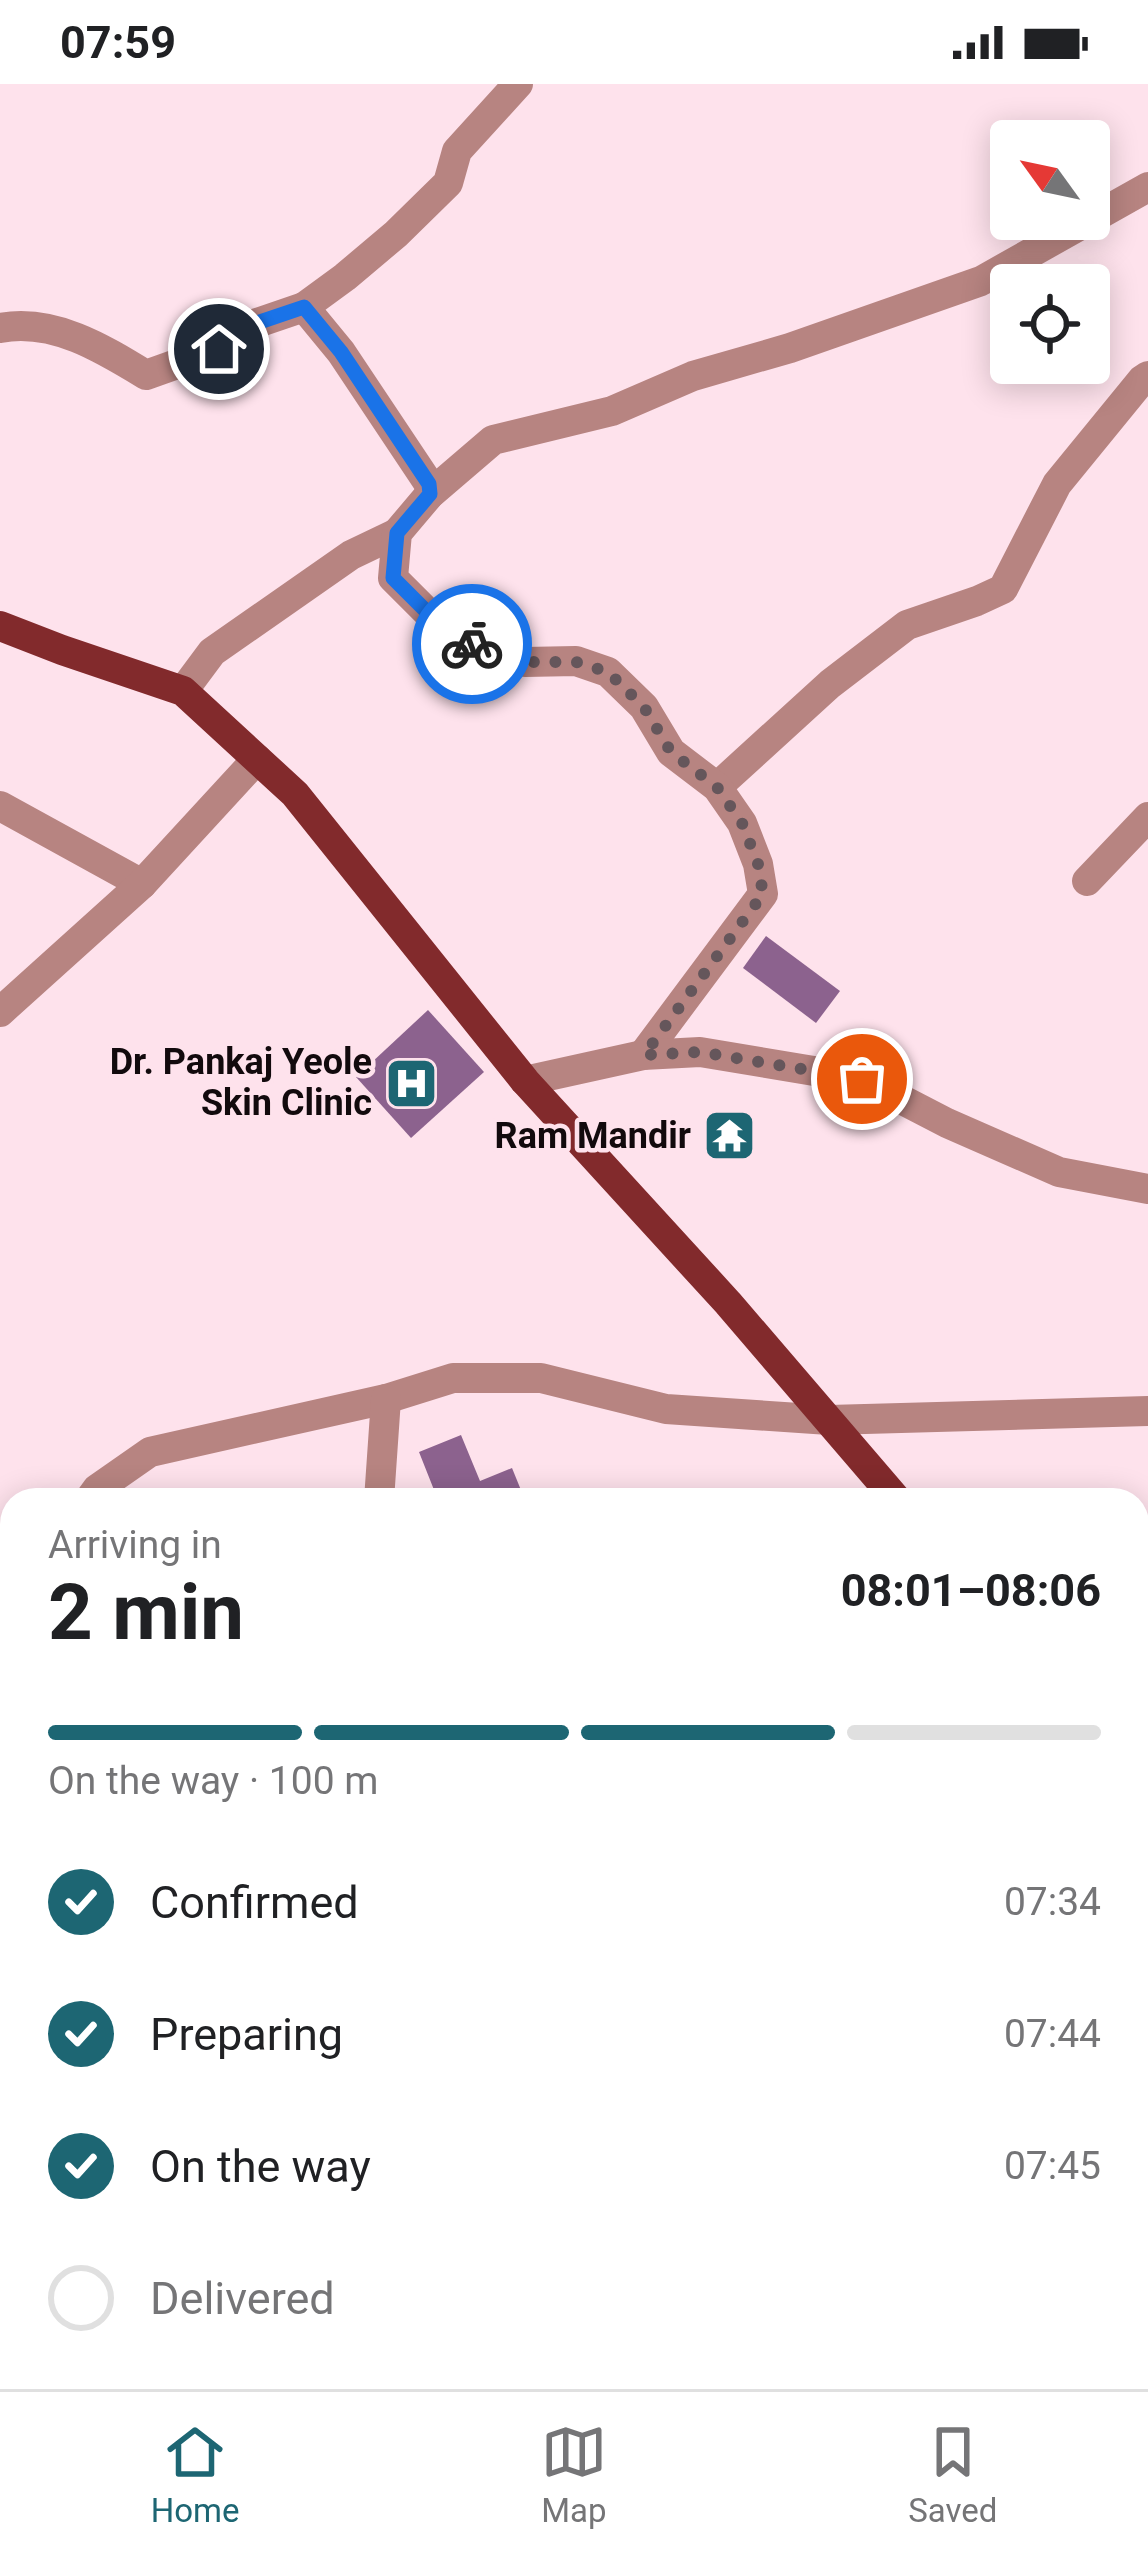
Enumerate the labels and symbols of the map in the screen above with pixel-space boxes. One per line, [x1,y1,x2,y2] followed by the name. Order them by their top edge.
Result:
[990,120,1110,240] north arrow
[168,298,270,400] pin
[412,584,532,704] courier
[811,1028,913,1130] pin
[110,1041,372,1124] place label: Dr. Pankaj Yeole Skin Clinic
[383,1055,439,1111] hospital icon: Dr. Pankaj Yeole Skin Clinic
[702,1108,758,1164] temple icon: Ram Mandir
[495,1115,691,1157] place label: Ram Mandir

